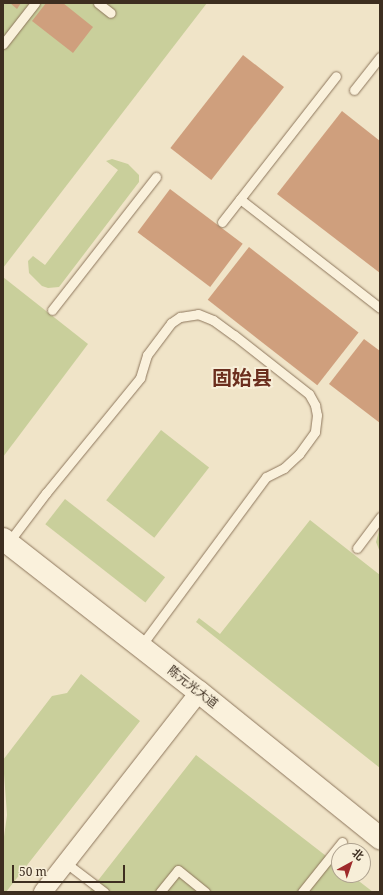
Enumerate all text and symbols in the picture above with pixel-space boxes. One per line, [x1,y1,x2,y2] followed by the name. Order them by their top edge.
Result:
[212,365,272,389] district label: 固始县
[165,663,221,711] street label: 陈元光大道
[331,843,371,883] north arrow
[349,845,367,863] text: 北
[14,857,127,883] scale bar
[19,863,47,880] text: 50 m

